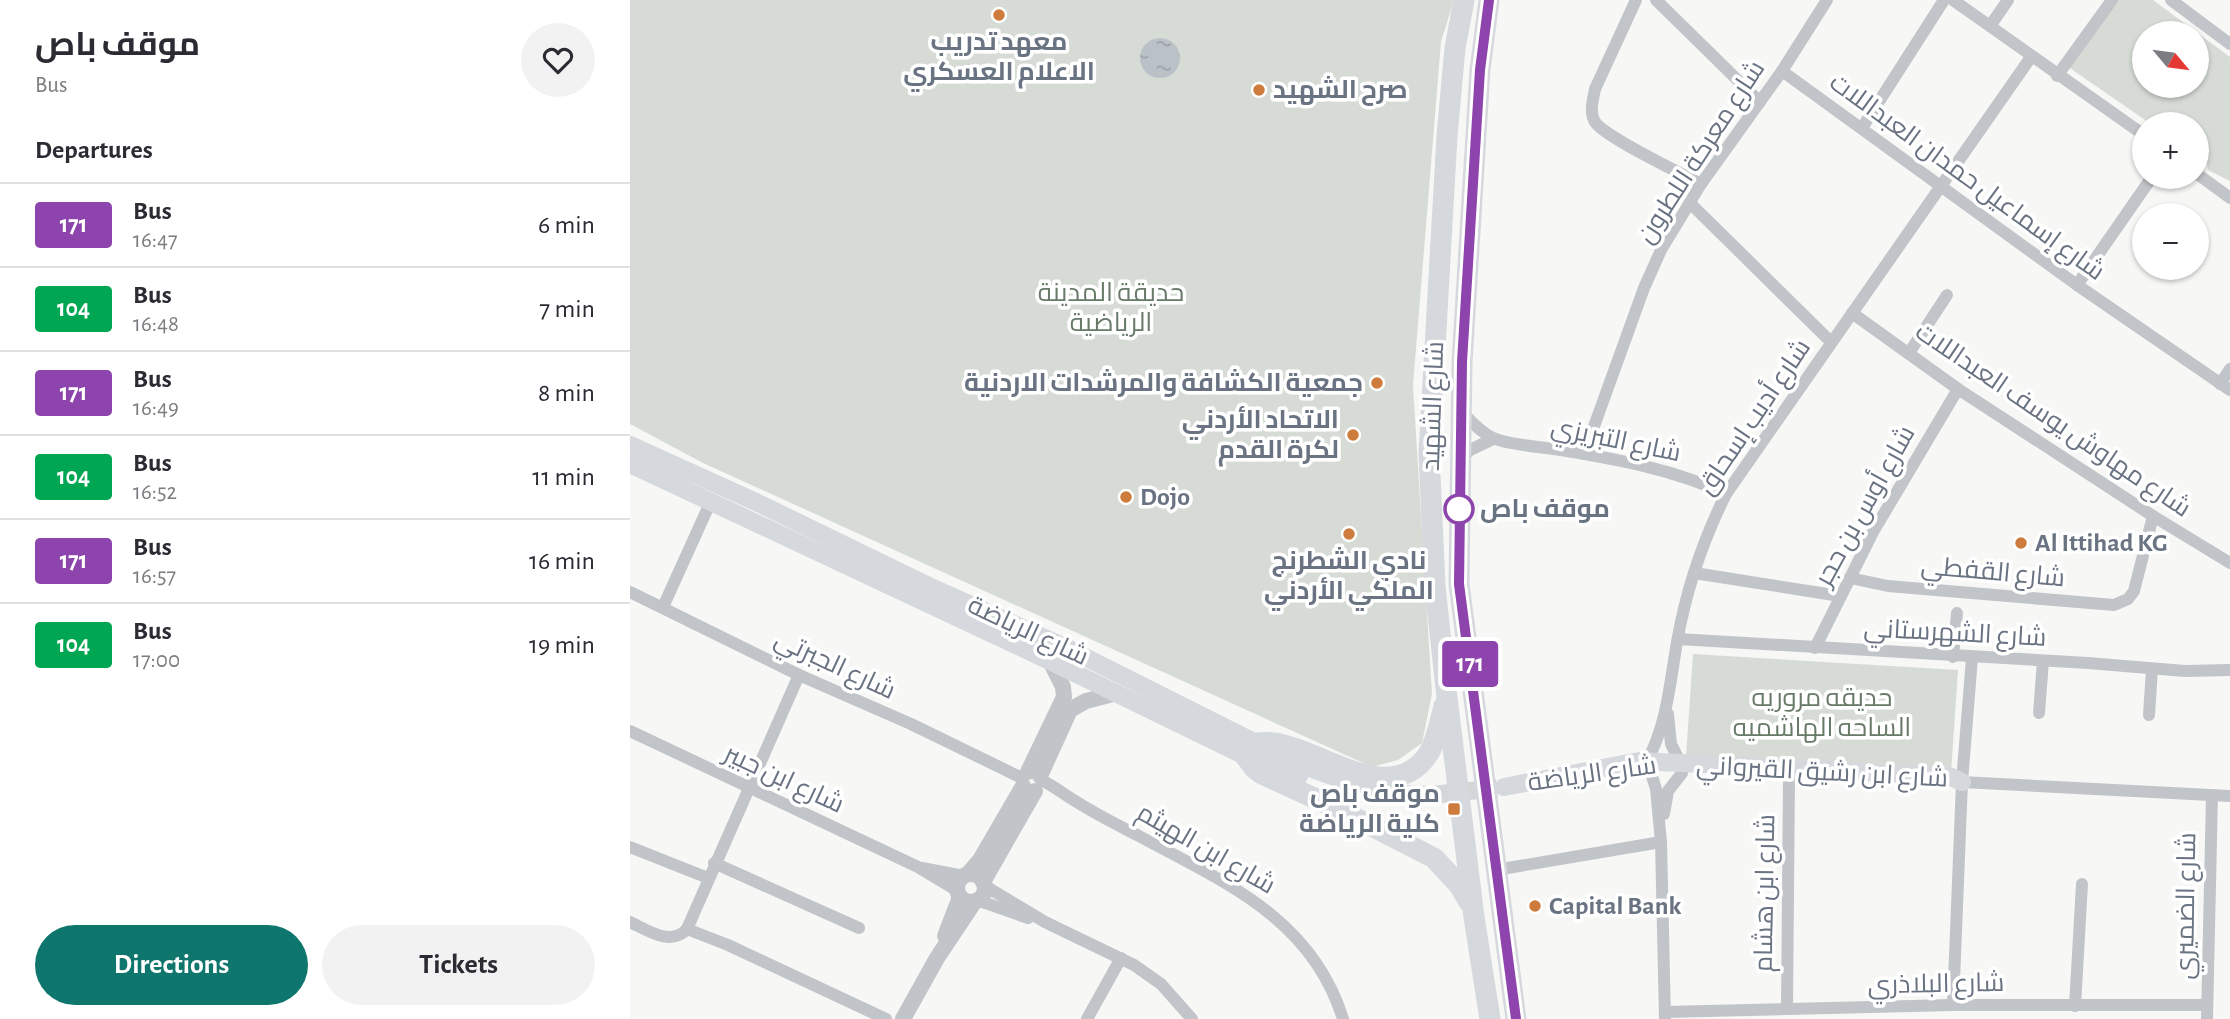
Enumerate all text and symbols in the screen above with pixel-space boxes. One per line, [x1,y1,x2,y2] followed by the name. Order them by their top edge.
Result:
[991,7,1007,23] marker: معهد تدريب الاعلام العسكري
[2132,21,2208,98] north arrow
[2132,21,2209,280] map controls
[521,23,595,97] button: heart
[35,29,200,62] text: موقف باص
[903,29,1095,92] place label: معهد تدريب الاعلام العسكري
[1632,56,1772,250] street label: شارع معركة اللطرون
[1823,69,2109,288] street label: شارع إسماعيل حمدان العبداللات
[35,74,68,97] text: Bus
[1273,76,1408,106] place label: صرح الشهيد
[1251,82,1267,98] marker: صرح الشهيد
[2132,112,2209,189] button: +
[35,137,153,163] text: Departures
[133,198,172,224] text: Bus
[2132,203,2209,280] button: −
[538,212,595,238] text: 6 min
[60,213,87,237] text: 171
[133,229,178,252] text: 16:47
[1038,280,1184,337] park label: حديقة المدينة الرياضية
[133,282,172,308] text: Bus
[539,296,595,322] text: 7 min
[57,297,90,321] text: 104
[133,313,179,336] text: 16:48
[1909,318,2195,524] street label: شارع مهاوش يوسف العبداللات
[1688,332,1818,501] street label: شارع أديب إسحاق
[1418,341,1451,471] street label: شارع الشهيد
[133,366,172,392] text: Bus
[964,369,1363,397] place label: جمعية الكشافة والمرشدات الاردنية
[1369,375,1385,391] marker: جمعية الكشافة والمرشدات الاردنية
[538,380,595,406] text: 8 min
[60,381,87,405] text: 171
[133,397,179,420] text: 16:49
[1182,406,1339,467] place label: الاتحاد الأردني لكرة القدم
[1547,414,1683,472] street label: شارع التبريزي
[1805,419,1922,594] street label: شارع أوس بن حجر
[1345,427,1361,443] marker: الاتحاد الأردني لكرة القدم
[133,450,172,476] text: Bus
[532,464,595,490] text: 11 min
[57,465,90,489] text: 104
[133,481,177,504] text: 16:52
[1140,484,1190,510] place label: Dojo
[1118,489,1134,505] marker: Dojo
[1444,494,1474,524] marker: موقف باص
[1480,496,1610,524] place label: موقف باص
[1341,526,1357,542] marker: نادي الشطرنج الملكي الأردني
[2035,530,2168,556] place label: Al Ittihad KG
[133,534,172,560] text: Bus
[2013,535,2029,551] marker: Al Ittihad KG
[1264,547,1434,611] place label: نادي الشطرنج الملكي الأردني
[529,548,595,574] text: 16 min
[60,549,87,573] text: 171
[1919,553,2066,598] street label: شارع القفطي
[133,565,176,588] text: 16:57
[962,592,1092,673] street label: شارع الرياضة
[1863,615,2047,658] street label: شارع الشهرستاني
[133,618,172,644] text: Bus
[768,626,899,711] street label: شارع الجبرتي
[529,632,595,658] text: 19 min
[57,633,90,657] text: 104
[1430,641,1510,687] line badge: 171
[133,649,180,672] text: 17:00
[1456,652,1484,676] text: 171
[1733,685,1911,743] park label: حديقه مروريه الساحه الهاشميه
[717,739,848,821] street label: شارع ابن جبير
[1526,752,1658,799] street label: شارع الرياضة
[1695,752,1948,799] street label: شارع ابن رشيق القيرواني
[1299,781,1440,838] place label: موقف باص كلية الرياضة
[1130,799,1280,902] street label: شارع ابن الهيثم
[1446,801,1462,817] marker: موقف باص كلية الرياضة
[1751,814,1783,972] street label: شارع ابن هشام
[2172,832,2206,980] street label: شارع الضميري
[1549,893,1681,919] place label: Capital Bank
[1527,898,1543,914] marker: Capital Bank
[35,925,308,1005] button: Directions
[322,925,595,1005] button: Tickets
[1867,970,2005,1004] street label: شارع البلاذري

